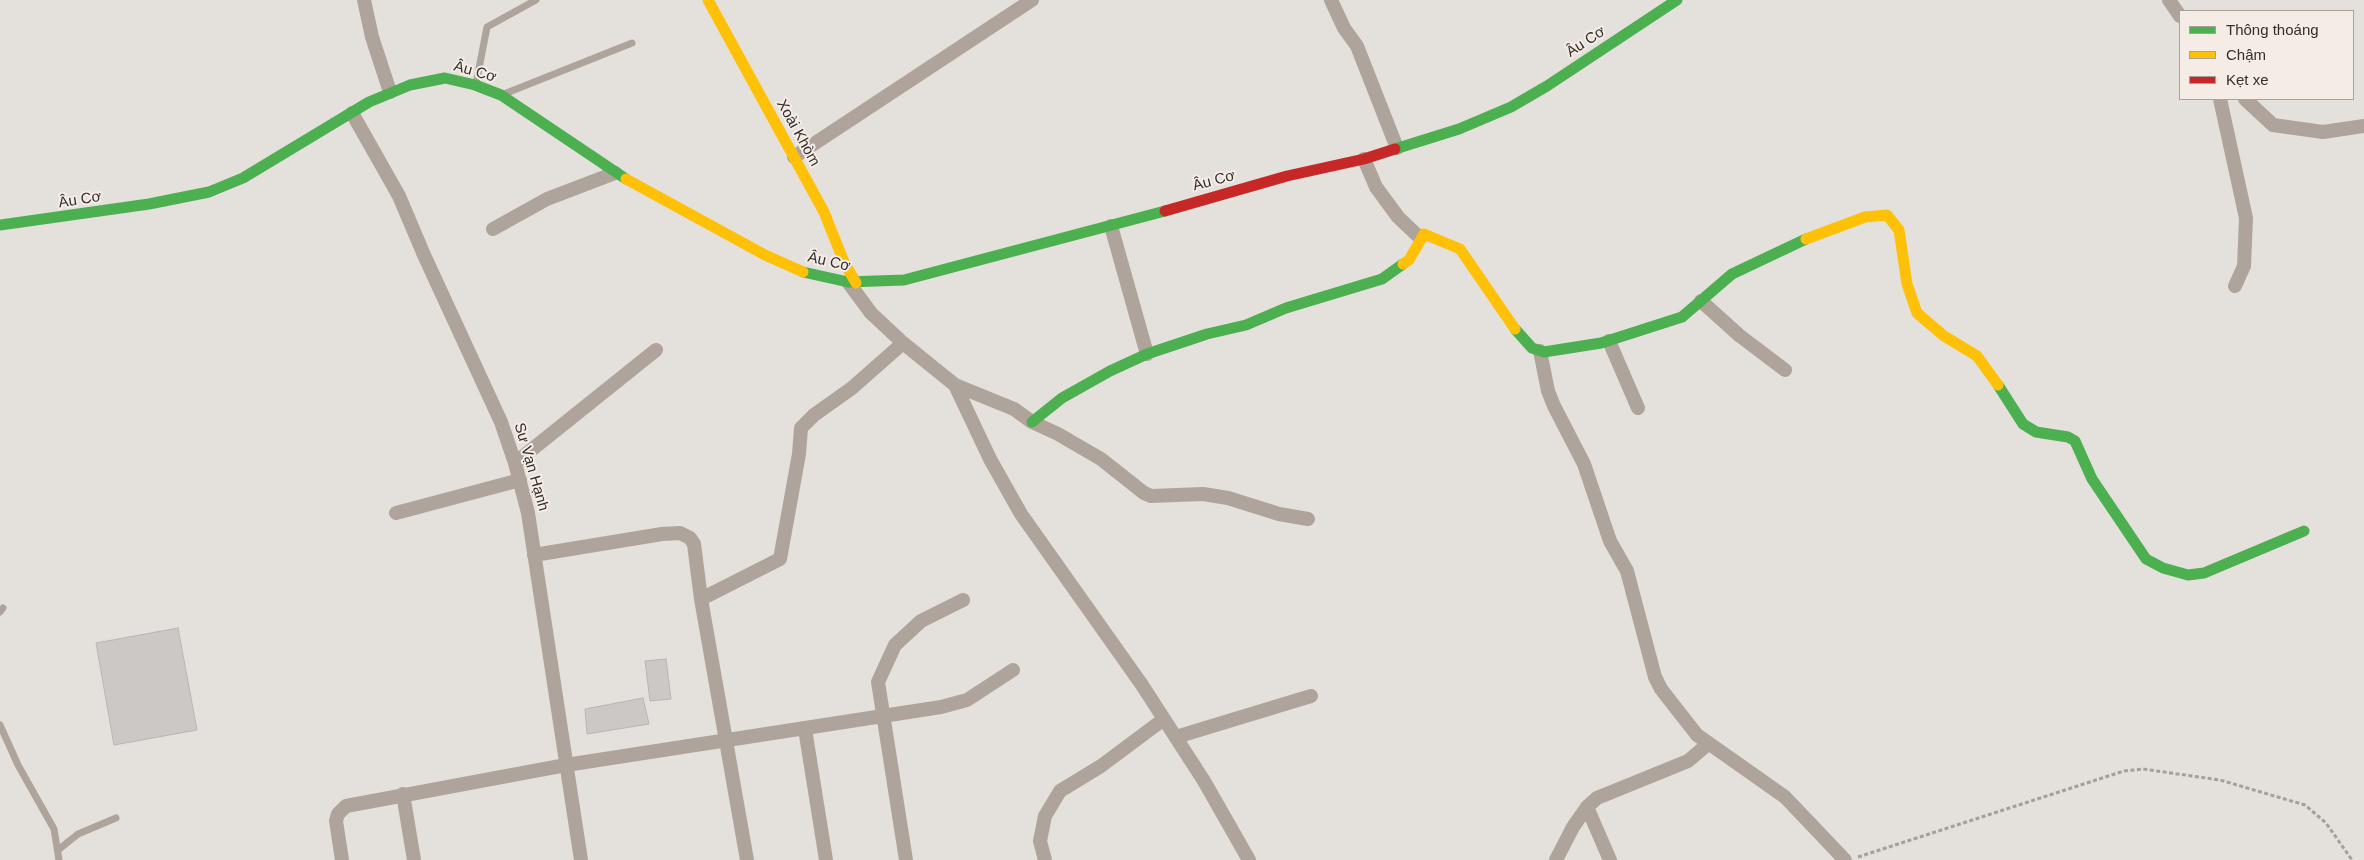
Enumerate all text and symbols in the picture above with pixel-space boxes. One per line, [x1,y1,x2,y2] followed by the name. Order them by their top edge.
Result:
[2179,10,2354,100] legend
[2226,21,2319,38] text: Thông thoáng
[1563,23,1609,61] street label: Âu Cơ
[2226,46,2266,63] text: Chậm
[452,57,498,87] street label: Âu Cơ
[2226,71,2269,88] text: Kẹt xe
[772,97,824,169] street label: Xoài Khòm
[1191,167,1237,195] street label: Âu Cơ
[57,188,103,212] street label: Âu Cơ
[806,248,852,276] street label: Âu Cơ
[510,421,552,513] street label: Sư Vạn Hạnh

